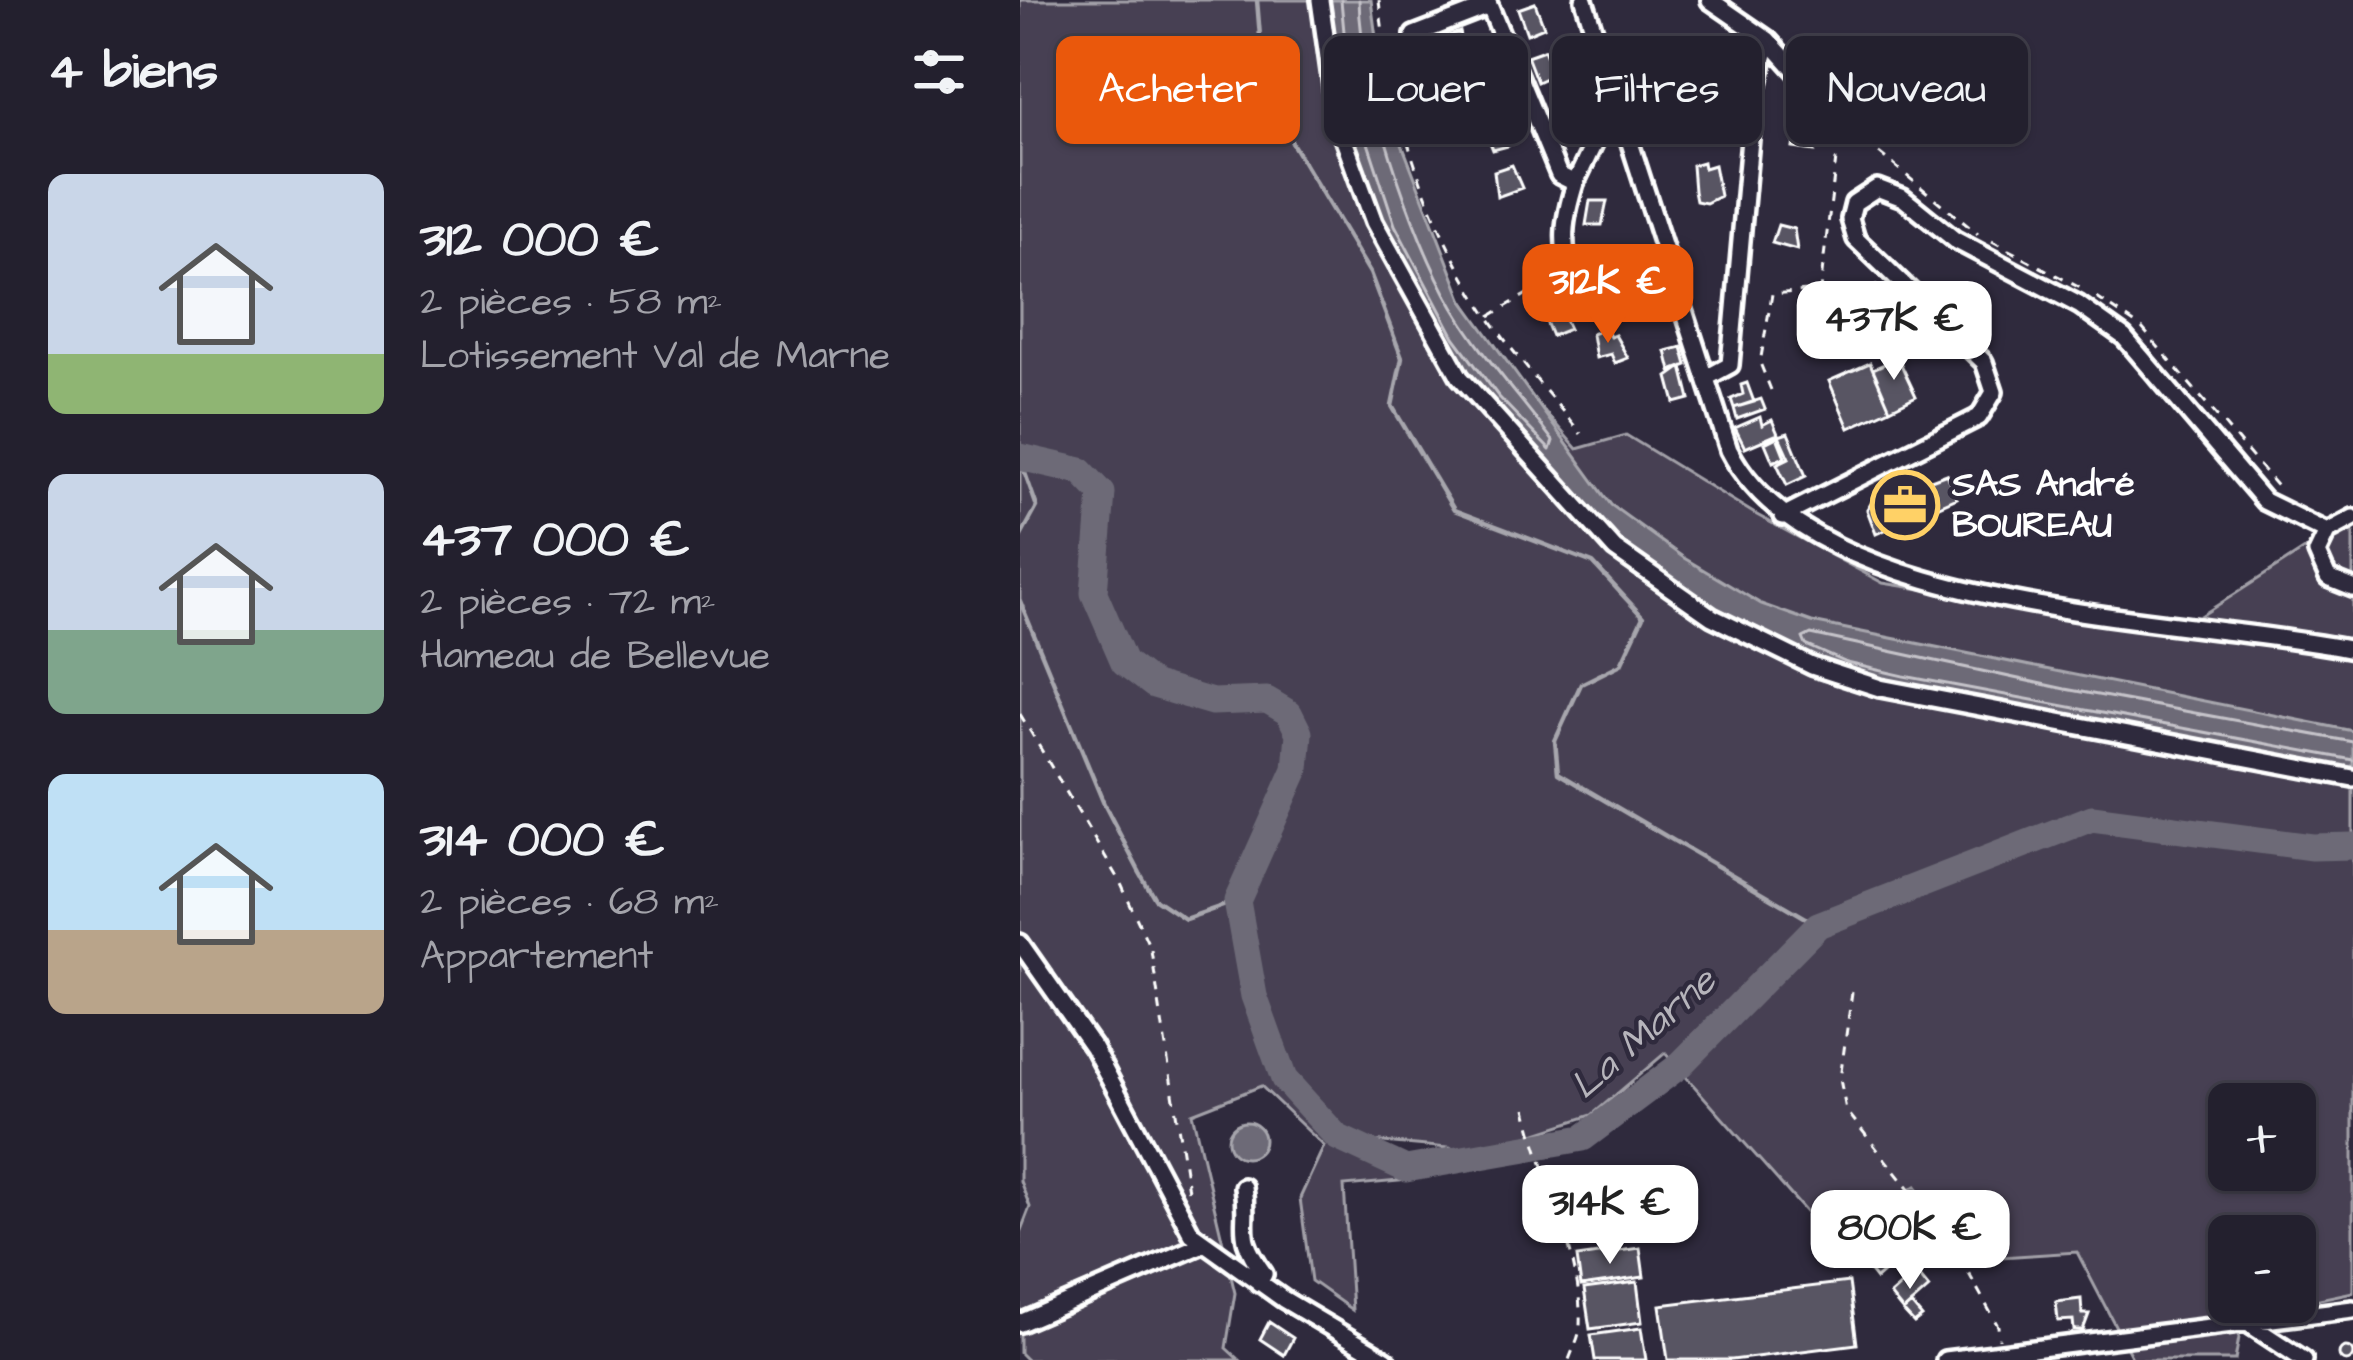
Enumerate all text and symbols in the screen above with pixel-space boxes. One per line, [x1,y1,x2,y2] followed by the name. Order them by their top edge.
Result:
[1056,36,1300,144] chip: Acheter
[1324,36,1528,144] chip: Louer
[1552,36,1762,144] chip: Filtres
[1786,36,2028,144] chip: Nouveau
[48,37,218,108] text: 4 biens
[906,39,972,105] icon: filters
[420,205,660,276] text: 312 000 €
[144,222,288,366] icon: home
[1510,244,1706,346] pin: 312K €
[1549,256,1667,310] text: 312K €
[420,276,722,330] text: 2 pièces · 58 m²
[1796,281,1992,383] pin: 437K €
[1824,293,1964,347] text: 437K €
[420,330,890,384] text: Lotissement Val de Marne
[1951,459,2135,551] place label: SAS André BOUREAU
[1870,470,1940,540] office icon: SAS André BOUREAU
[420,505,690,576] text: 437 000 €
[144,522,288,666] icon: home
[420,576,716,630] text: 2 pièces · 72 m²
[420,630,770,684] text: Hameau de Bellevue
[420,805,665,876] text: 314 000 €
[144,822,288,966] icon: home
[420,876,719,930] text: 2 pièces · 68 m²
[420,930,653,984] text: Appartement
[1560,954,1730,1112] water label: La Marne
[2208,1083,2316,1323] map controls
[2208,1083,2316,1191] button: +
[1512,1165,1708,1267] pin: 314K €
[1549,1177,1671,1231] text: 314K €
[1812,1190,2008,1292] pin: 800K €
[1838,1202,1982,1256] text: 800K €
[2208,1215,2316,1323] button: −

